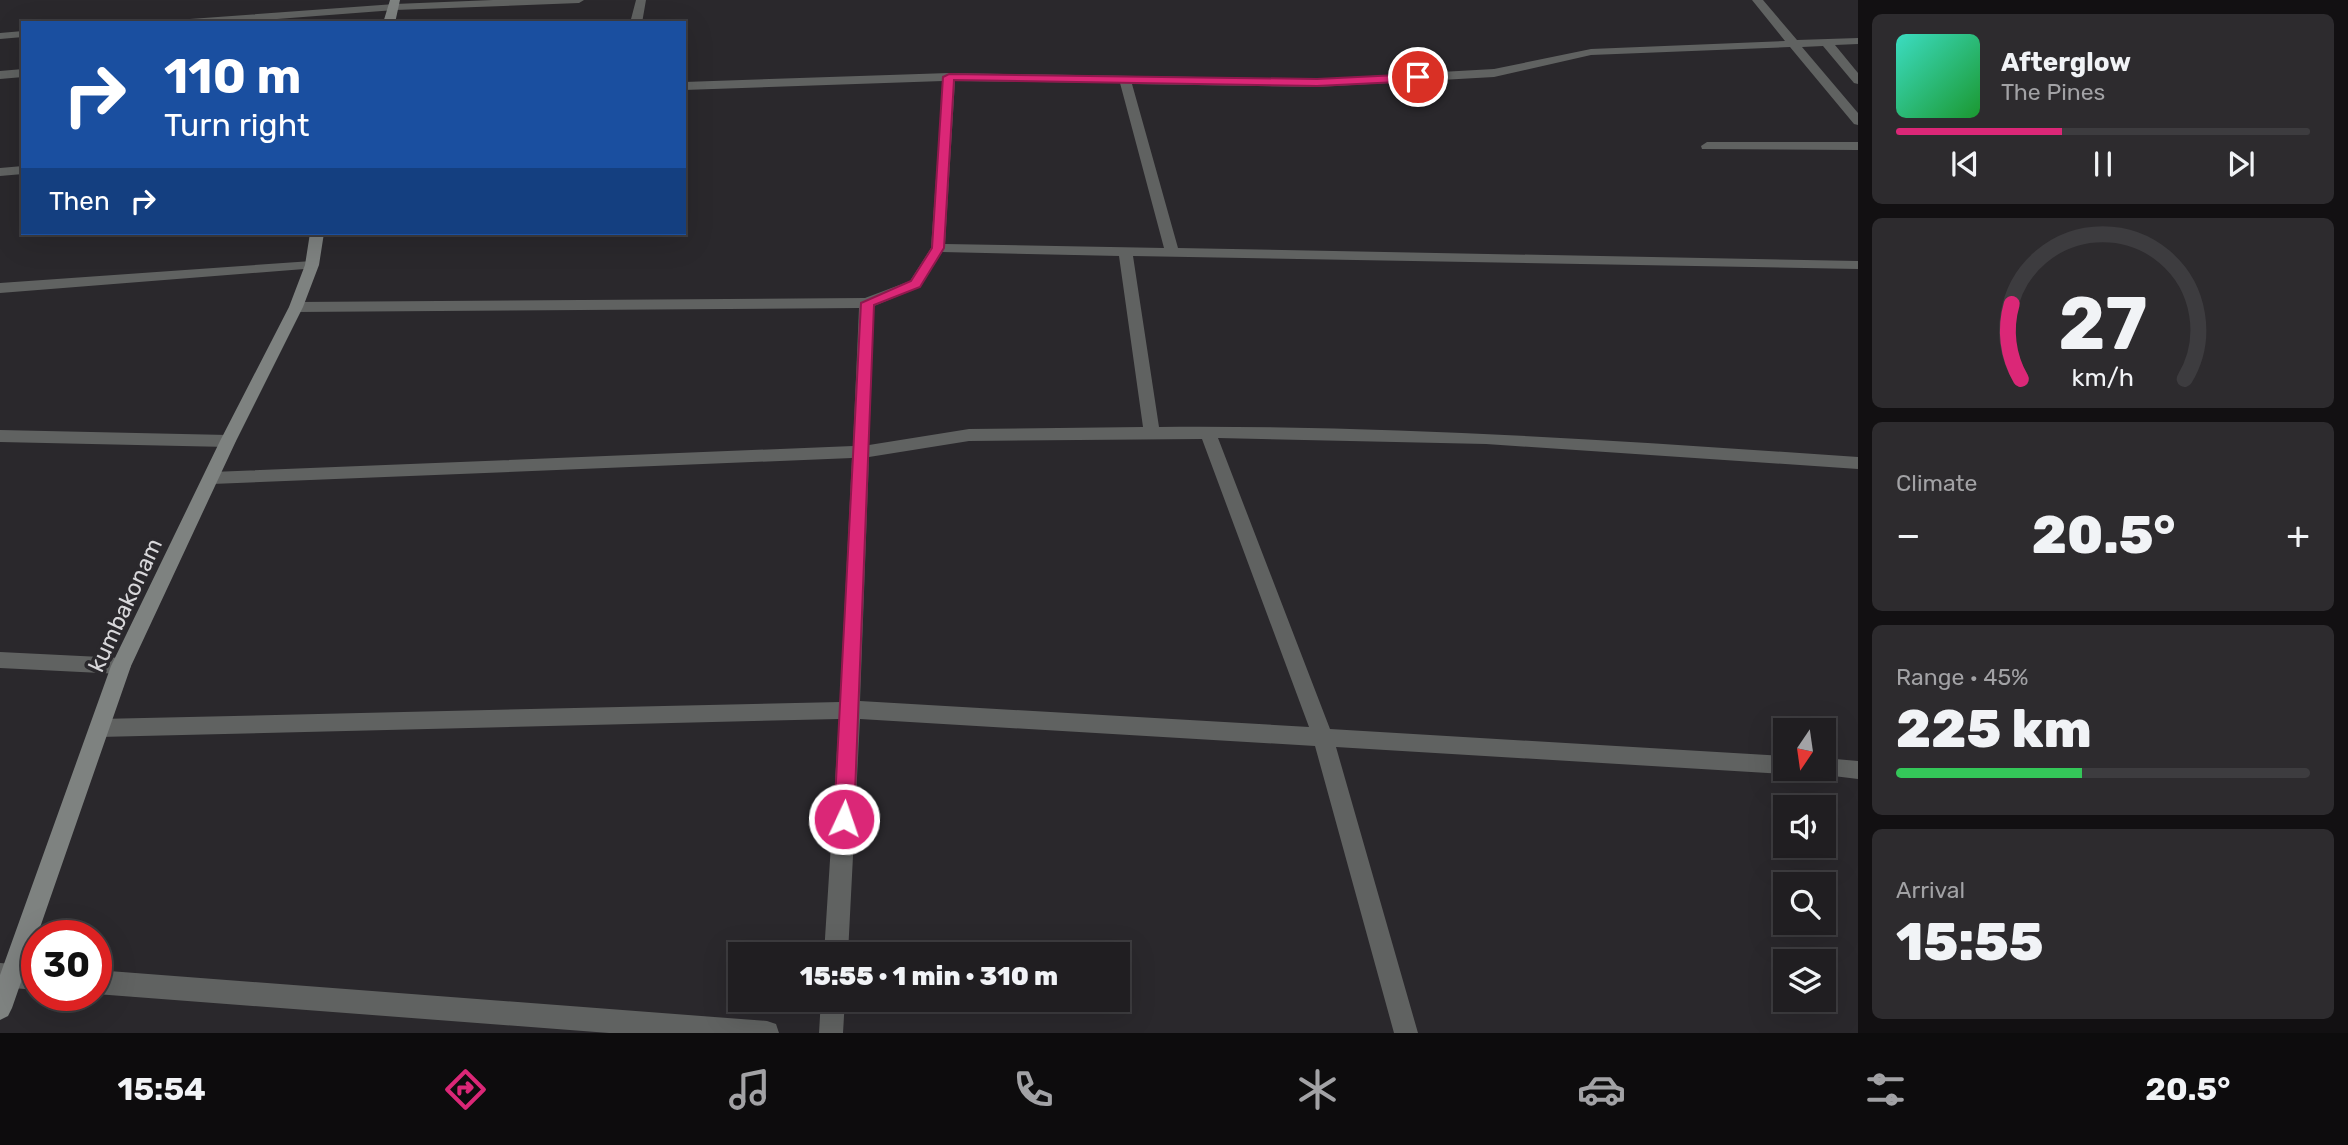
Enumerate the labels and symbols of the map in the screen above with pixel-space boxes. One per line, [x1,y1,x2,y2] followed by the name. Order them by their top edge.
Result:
[1388,47,1448,107] pin
[82,534,168,676] street label: kumbakonam
[1773,718,1836,780] north arrow
[807,782,881,856] position arrow
[21,920,112,1011] speed limit sign: 30

